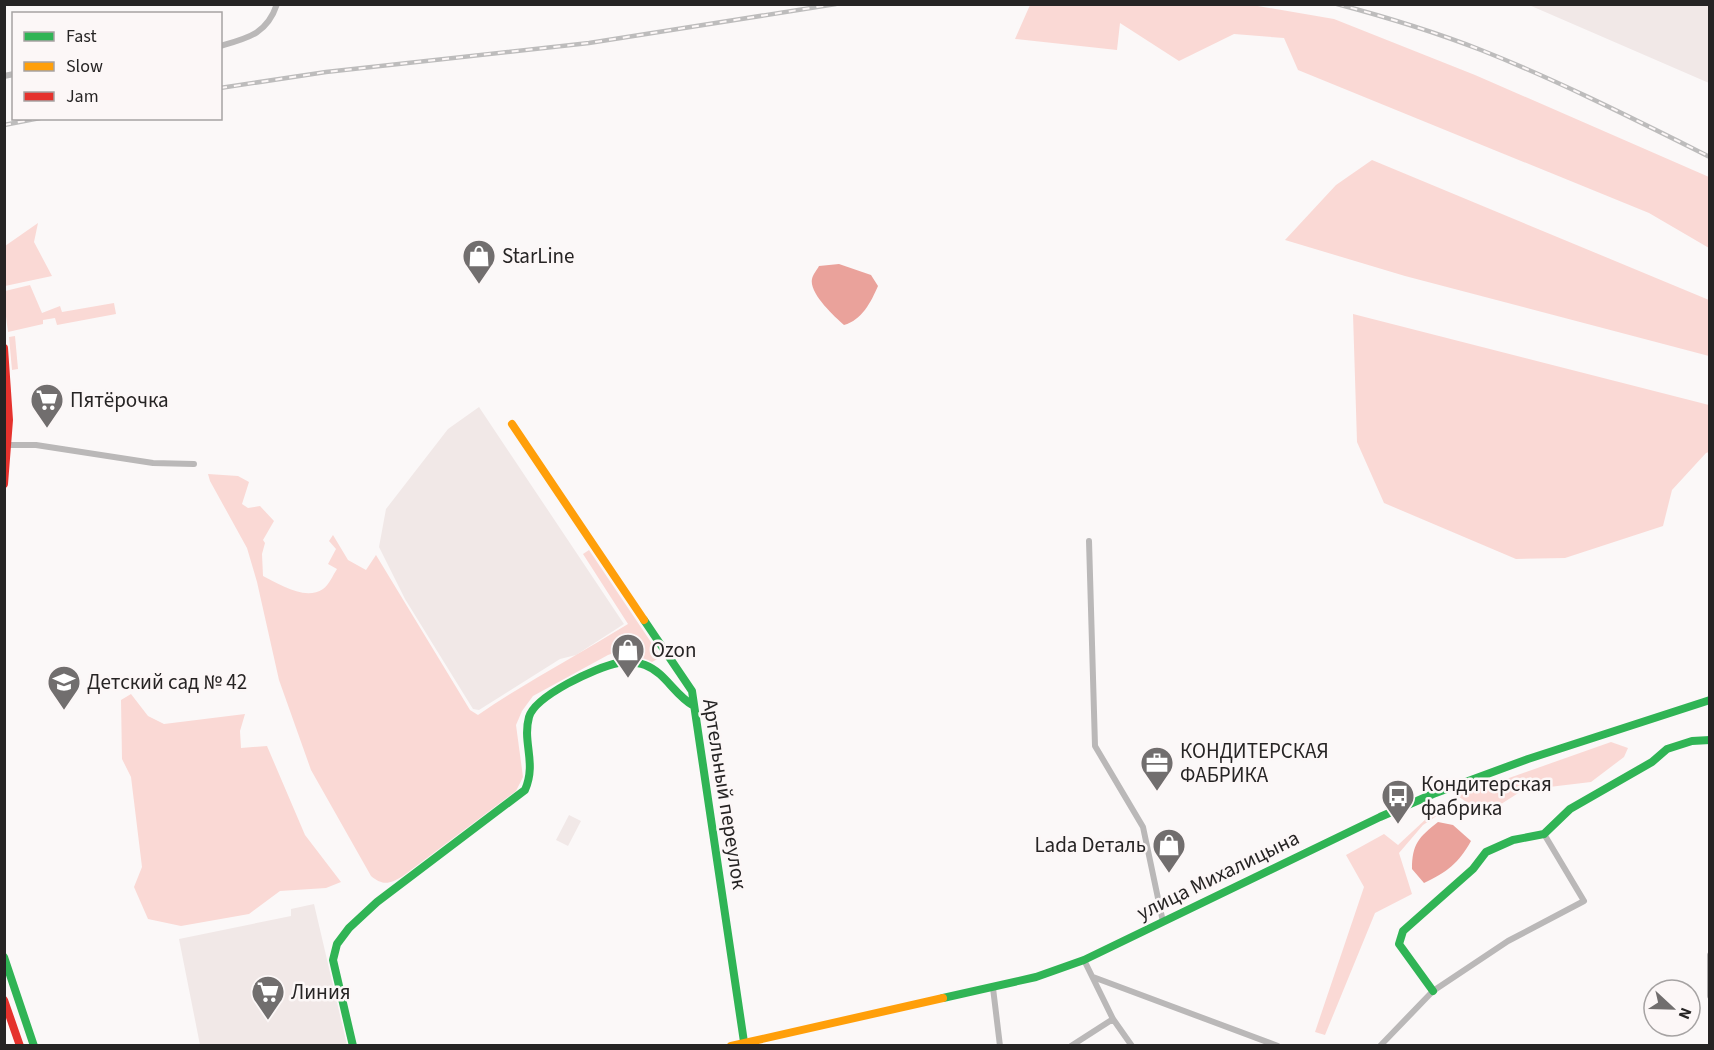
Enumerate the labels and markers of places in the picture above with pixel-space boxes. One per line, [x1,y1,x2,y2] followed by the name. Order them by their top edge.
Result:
[461,238,497,285] shop icon: StarLine
[502,241,575,271] place label: StarLine
[29,382,65,429] supermarket icon: Пятёрочка
[70,385,169,415] place label: Пятёрочка
[610,632,646,679] shop icon: Ozon
[651,635,696,665] place label: Ozon
[46,664,82,711] school or university icon: Детский сад № 42
[87,667,247,697] place label: Детский сад № 42
[1180,736,1329,790] place label: КОНДИТЕРСКАЯ ФАБРИКА
[1139,745,1175,792] office icon: КОНДИТЕРСКАЯ ФАБРИКА
[1421,769,1552,823] place label: Кондитерская фабрика
[1380,778,1416,825] bus stop icon: Кондитерская фабрика
[1151,827,1187,874] shop icon: Lada Dеталь
[1034,830,1146,860] place label: Lada Dеталь
[250,974,286,1021] supermarket icon: Линия
[291,977,351,1007] place label: Линия

